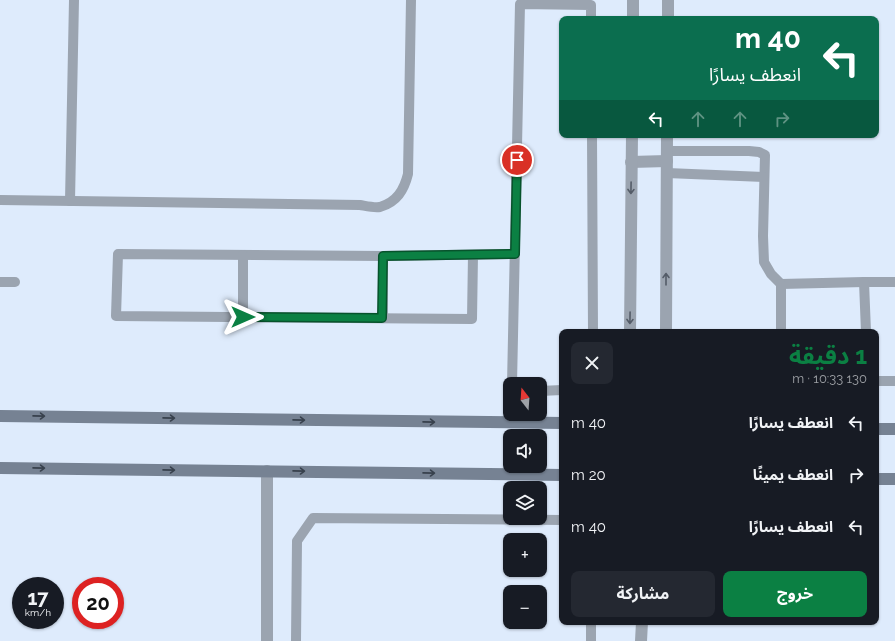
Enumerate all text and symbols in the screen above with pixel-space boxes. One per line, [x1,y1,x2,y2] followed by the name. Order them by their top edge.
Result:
[735,22,801,55] text: 40 m
[815,32,867,84] icon: left
[709,64,801,85] text: انعطف يسارًا
[645,108,667,130] icon: left
[687,108,709,130] icon: ahead
[729,108,751,130] icon: ahead
[771,108,793,130] icon: right
[500,143,534,177] pin
[506,149,528,171] icon: arrive
[627,181,635,194] one-way arrow
[662,273,670,286] one-way arrow
[222,296,264,338] position arrow
[626,311,634,324] one-way arrow
[789,341,867,370] text: 1 دقيقة
[571,342,613,384] button: close
[792,371,867,386] text: 130 m · 10:33
[503,377,547,421] north arrow
[503,377,547,629] map controls
[845,412,867,434] icon: left
[32,413,45,420] one-way arrow
[162,414,175,422] one-way arrow
[571,414,606,432] text: 40 m
[749,414,833,432] text: انعطف يسارًا
[292,416,305,424] one-way arrow
[422,418,435,426] one-way arrow
[503,429,547,473] button: sound
[32,464,45,472] one-way arrow
[845,464,867,486] icon: right
[162,466,175,474] one-way arrow
[571,466,606,484] text: 20 m
[753,466,833,484] text: انعطف يمينًا
[292,467,305,475] one-way arrow
[422,469,435,477] one-way arrow
[503,481,547,525] button: layers
[845,516,867,538] icon: left
[571,518,606,536] text: 40 m
[749,518,833,536] text: انعطف يسارًا
[503,533,547,577] button: +
[571,571,715,617] button: مشاركة
[723,571,867,617] button: خروج
[72,577,124,629] speed limit sign: 20
[503,585,547,629] button: −
[27,586,49,610] text: 17
[25,607,51,618] text: km/h

